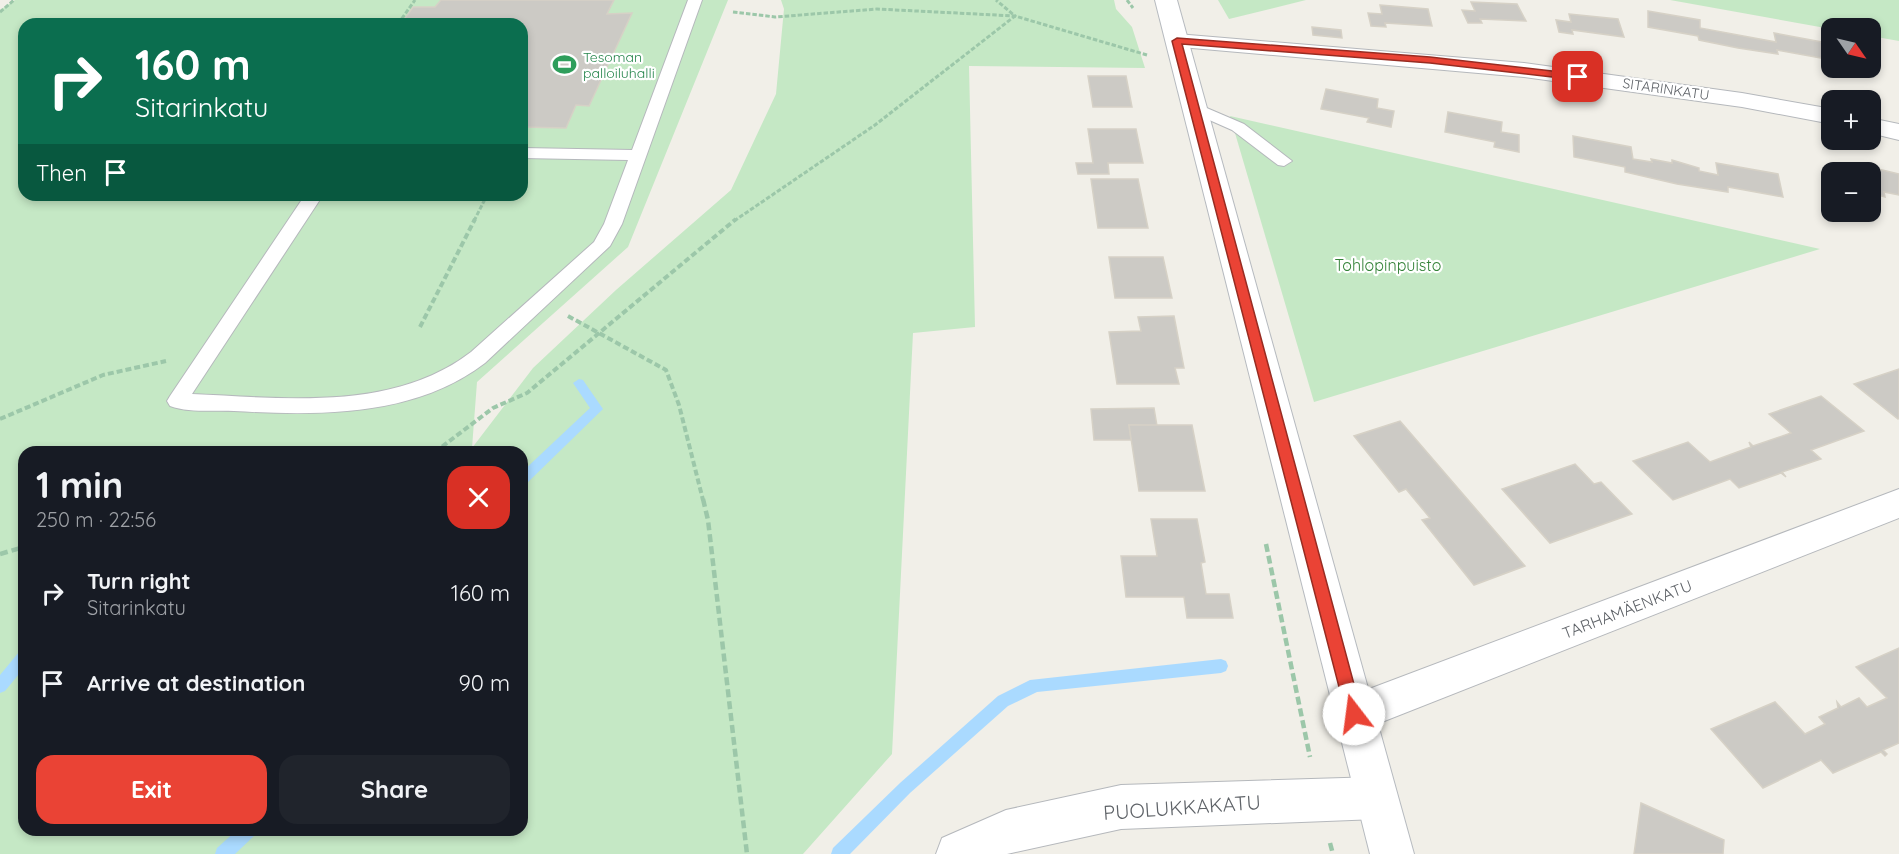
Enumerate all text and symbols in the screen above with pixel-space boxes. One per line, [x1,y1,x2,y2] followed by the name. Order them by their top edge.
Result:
[1821,18,1881,78] north arrow
[1821,18,1881,222] map controls
[135,38,251,91] text: 160 m
[36,42,114,120] icon: right
[583,48,655,82] place label: Tesoman palloiluhalli
[1552,51,1603,102] pin
[552,52,578,78] sports icon: Tesoman palloiluhalli
[1561,60,1594,93] icon: arrive
[1621,74,1711,104] street label: SITARINKATU
[135,90,268,124] text: Sitarinkatu
[1821,90,1881,150] button: +
[99,156,132,189] icon: arrive
[36,159,87,187] text: Then
[1821,162,1881,222] button: −
[1335,255,1441,275] park label: Tohlopinpuisto
[36,462,123,507] text: 1 min
[447,466,510,529] button: close
[36,507,156,532] text: 250 m · 22:56
[87,567,191,595] text: Turn right
[1559,575,1695,643] street label: TARHAMÄENKATU
[36,577,69,610] icon: right
[451,579,510,607] text: 160 m
[87,595,186,620] text: Sitarinkatu
[36,667,69,700] icon: arrive
[87,669,305,697] text: Arrive at destination
[459,669,510,697] text: 90 m
[1322,682,1386,746] position arrow
[36,755,267,824] button: Exit
[279,755,510,824] button: Share
[1102,789,1262,825] street label: PUOLUKKAKATU

